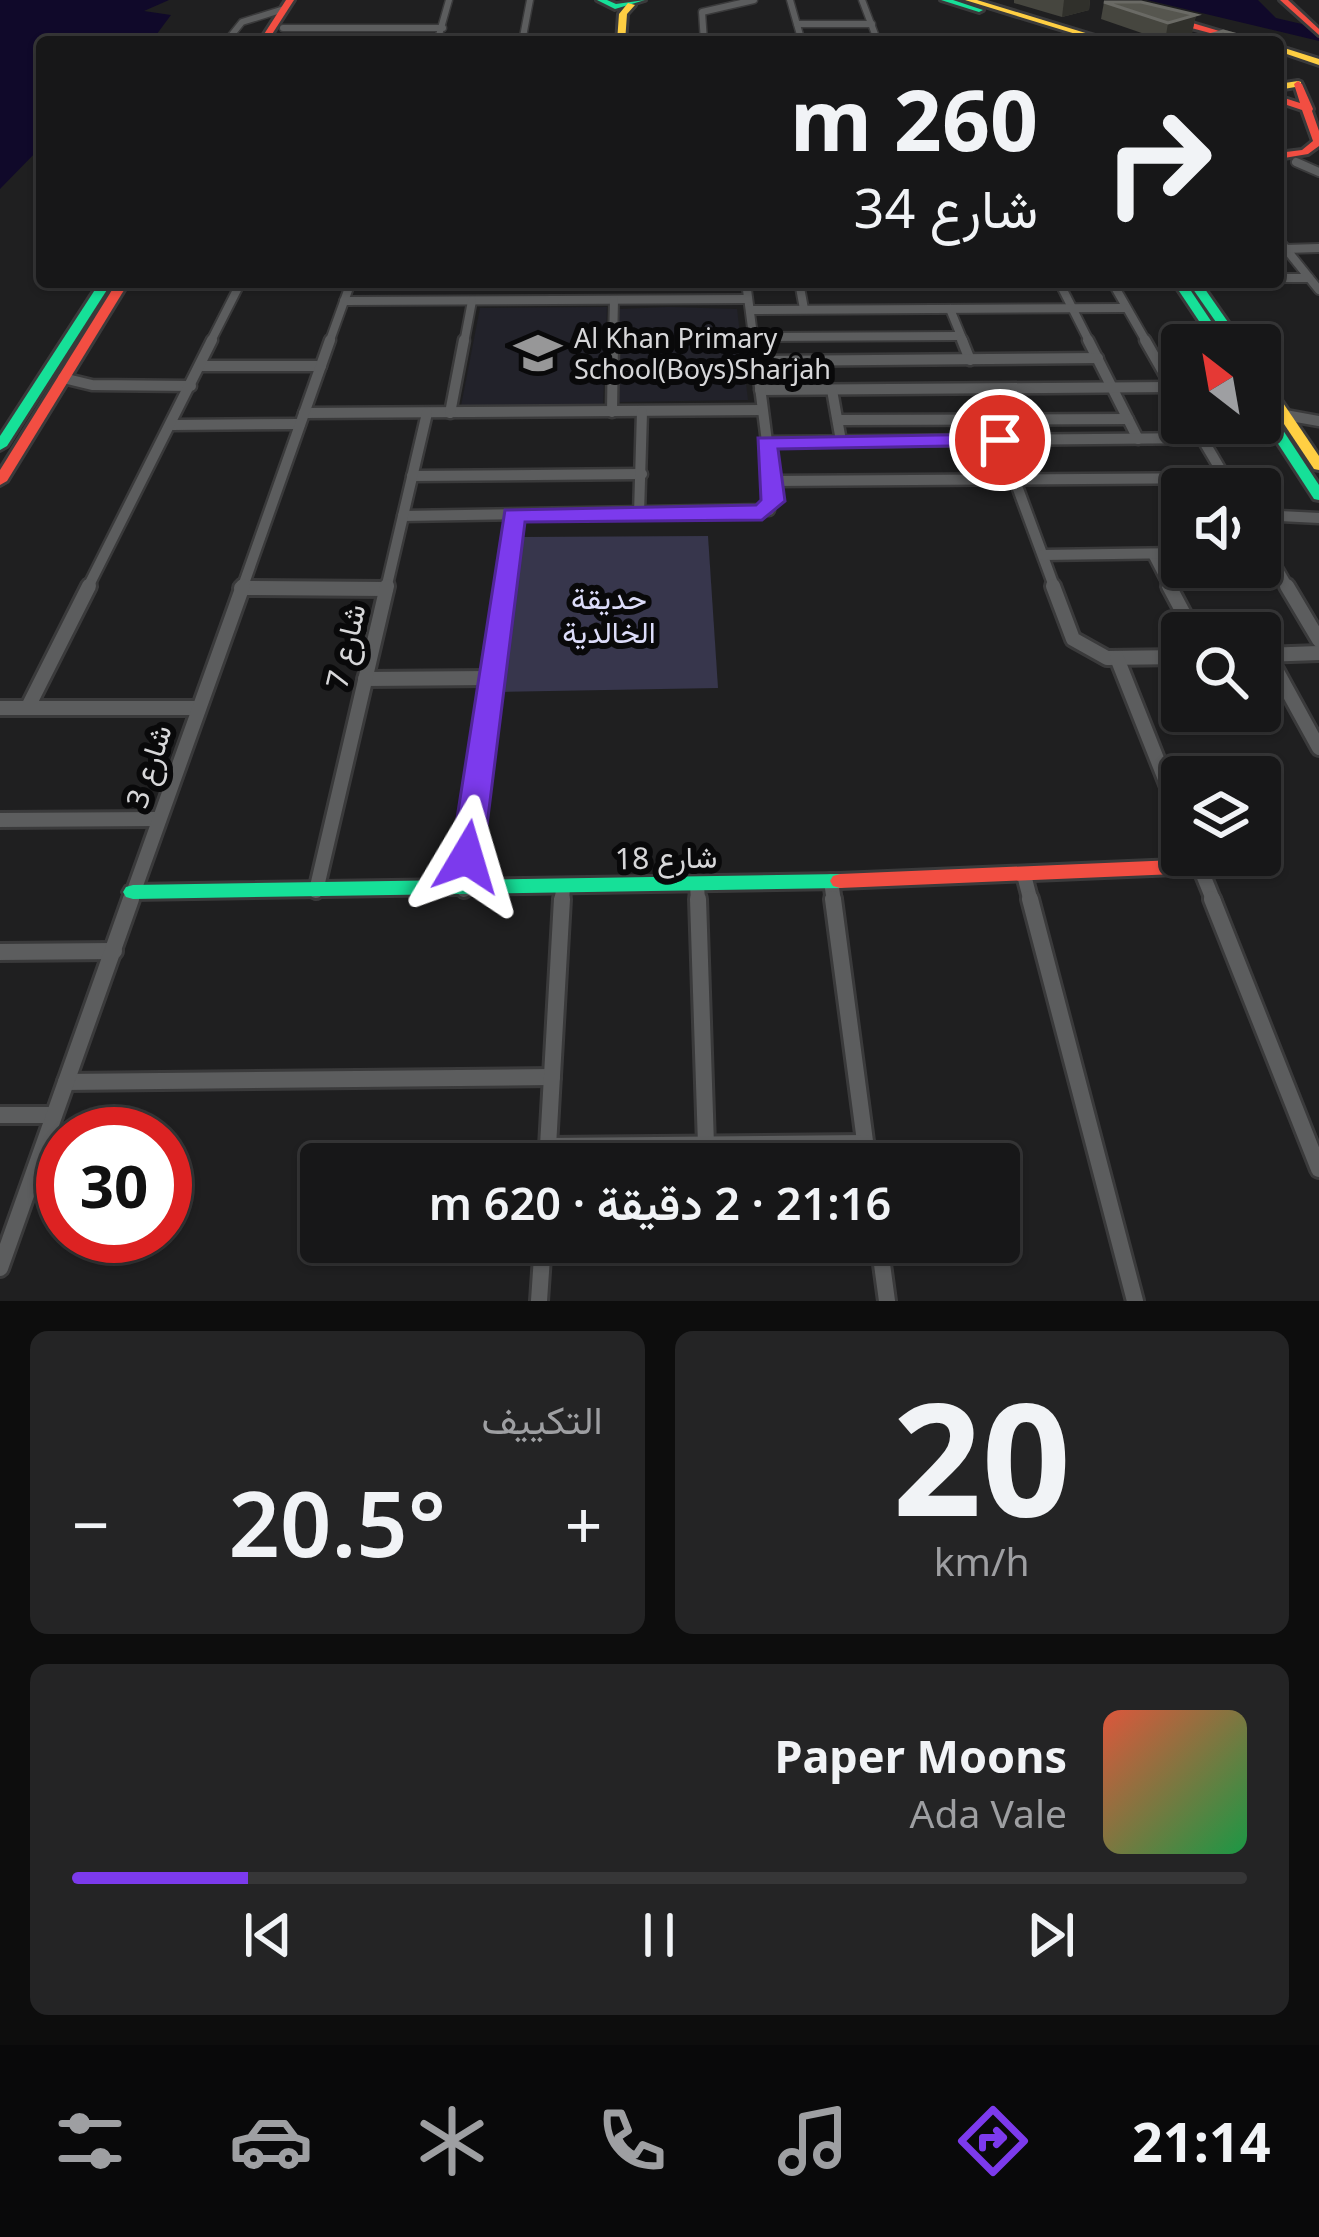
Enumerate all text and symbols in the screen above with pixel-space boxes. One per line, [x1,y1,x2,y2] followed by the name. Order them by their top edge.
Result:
[790,61,1038,176] text: 260 m
[1080,84,1236,240] icon: right
[854,170,1038,244] text: شارع 34
[574,319,831,387] place label: Al Khan Primary School(Boys)Sharjah
[1161,324,1281,444] north arrow
[1161,324,1281,876] map controls
[513,328,563,378] school or university icon: Al Khan Primary School(Boys)Sharjah
[949,389,1051,491] pin
[967,407,1033,473] icon: arrive
[1161,468,1281,588] button: sound
[562,577,656,652] park label: حديقة الخالدية
[315,600,376,692] street label: شارع 7
[1161,612,1281,732] button: search
[115,719,182,813] street label: شارع 3
[1161,756,1281,876] button: layers
[404,794,530,920] position arrow
[614,836,718,879] street label: شارع 18
[36,1107,192,1263] speed limit sign: 30
[429,1172,891,1233] text: 21:16 · 2 دقيقة · 620 m
[893,1349,1071,1562] text: 20
[482,1392,603,1445] text: التكييف
[228,1461,446,1583] text: 20.5°
[72,1478,110,1568] text: −
[565,1478,603,1568] text: +
[934,1534,1030,1587] text: km/h
[774,1725,1067,1786] text: Paper Moons
[910,1786,1067,1839] text: Ada Vale
[235,1902,301,1968] icon: previous
[626,1902,692,1968] icon: pause
[1018,1902,1084,1968] icon: next
[48,2099,132,2183] icon: filters
[229,2099,313,2183] icon: car
[410,2099,494,2183] icon: climate
[590,2099,674,2183] icon: phone
[771,2099,855,2183] icon: music
[951,2099,1035,2183] icon: directions
[1132,2104,1271,2178] text: 21:14

